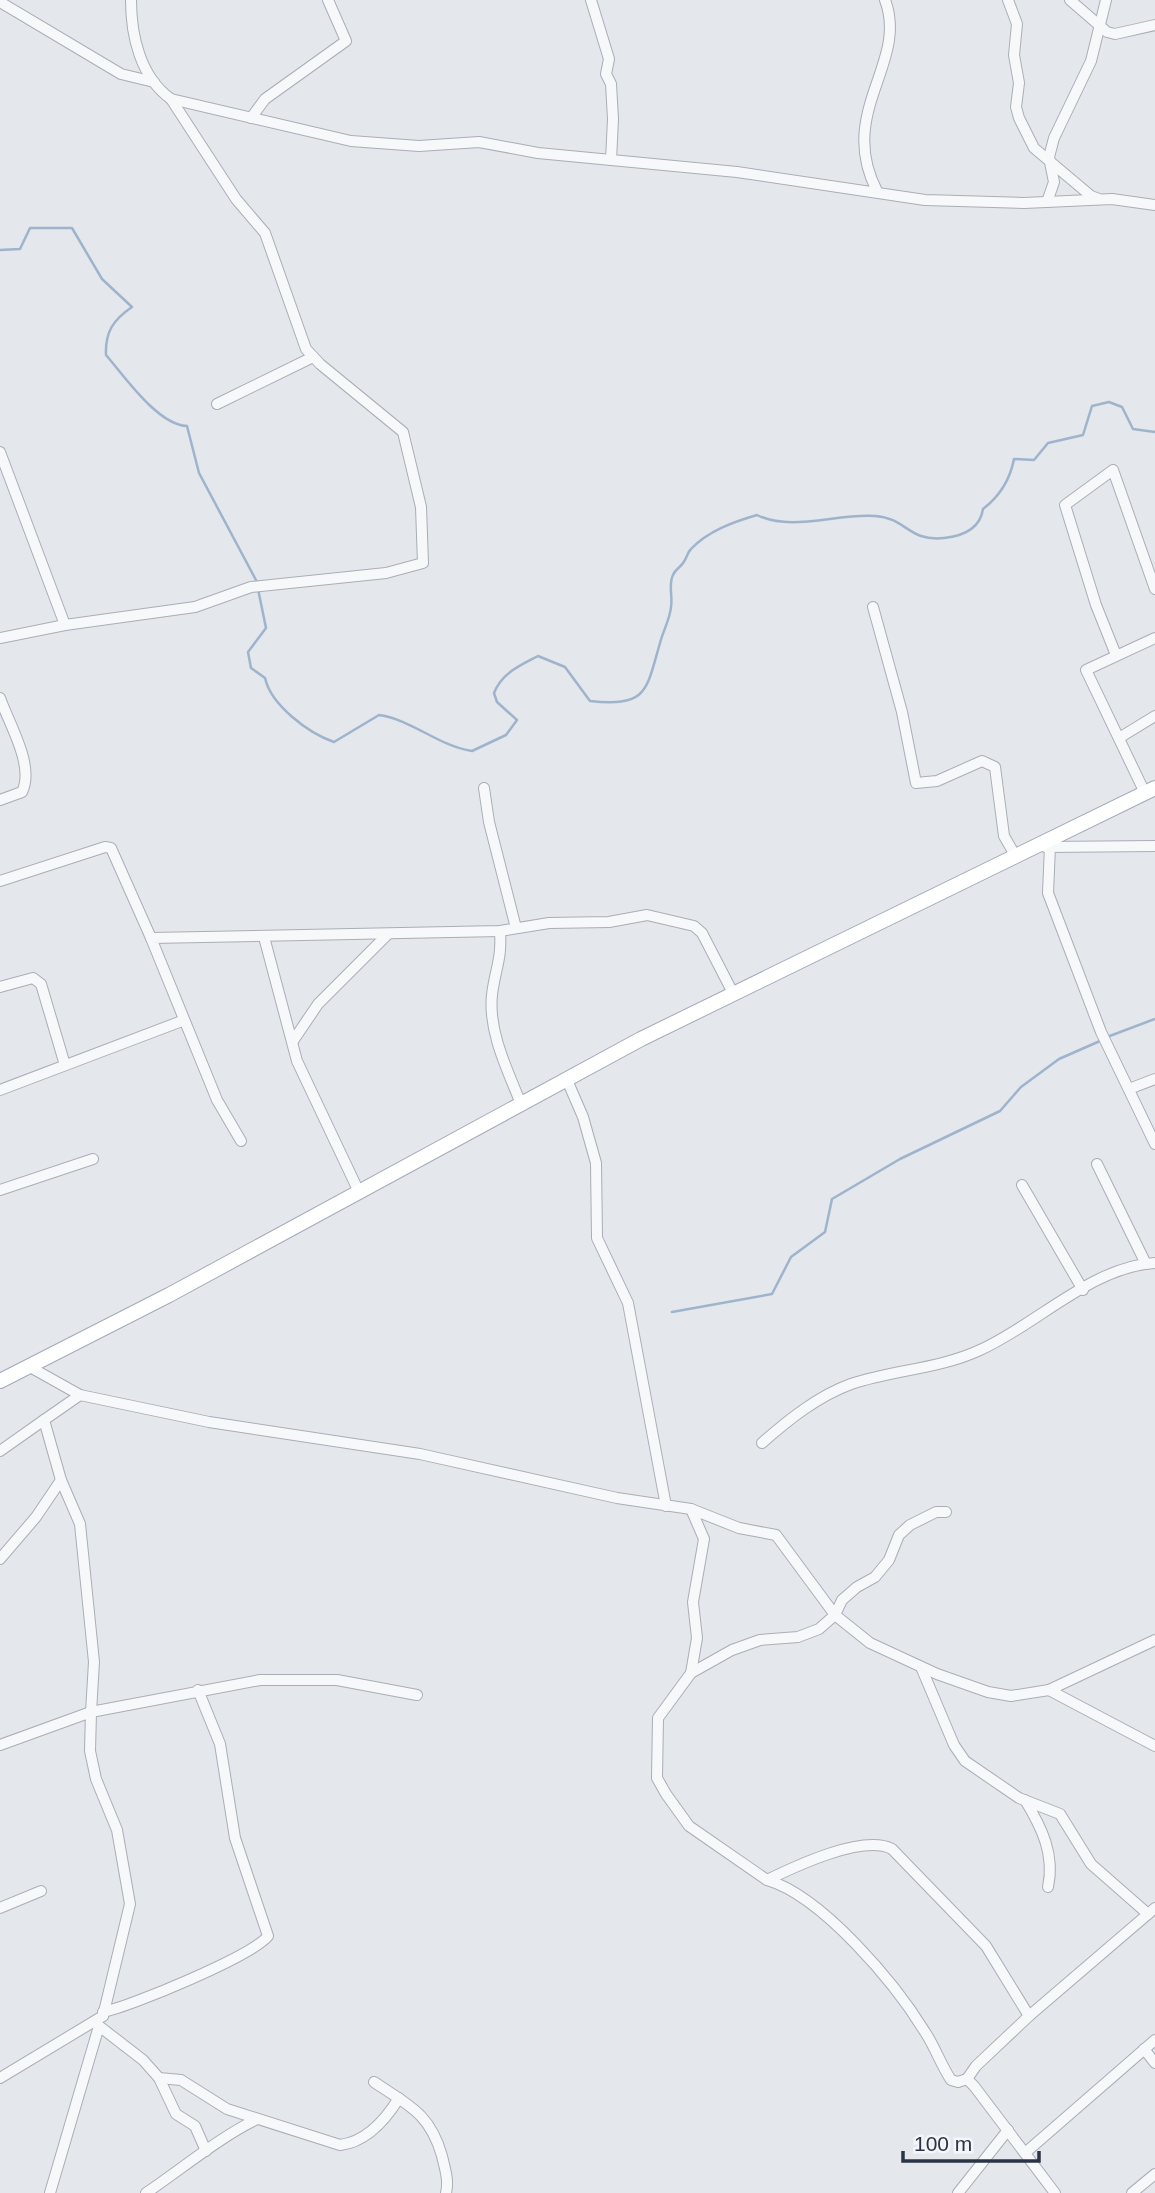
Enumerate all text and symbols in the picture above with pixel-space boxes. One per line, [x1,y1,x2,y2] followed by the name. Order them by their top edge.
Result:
[903,2120,1040,2164] scale bar
[914,2132,972,2155] text: 100 m

